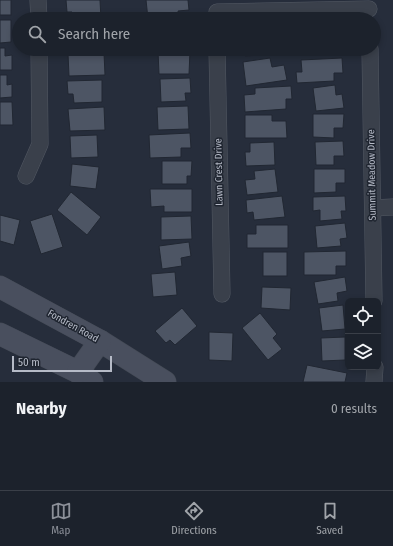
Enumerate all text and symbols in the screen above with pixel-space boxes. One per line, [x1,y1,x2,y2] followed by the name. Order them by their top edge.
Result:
[12,12,381,56] search box
[26,23,48,45] icon: search
[58,25,130,43] text: Search here
[365,129,379,221] street label: Summit Meadow Drive
[212,138,226,206] street label: Lawn Crest Drive
[345,298,381,370] map controls
[345,298,381,334] button: locate
[45,307,101,345] street label: Fondren Road
[345,334,381,370] button: layers
[12,354,112,373] scale bar
[18,356,40,369] text: 50 m
[16,398,67,419] text: Nearby
[331,401,377,416] text: 0 results
[50,500,72,537] tab: Map
[171,500,217,537] tab: Directions
[316,500,343,537] tab: Saved

